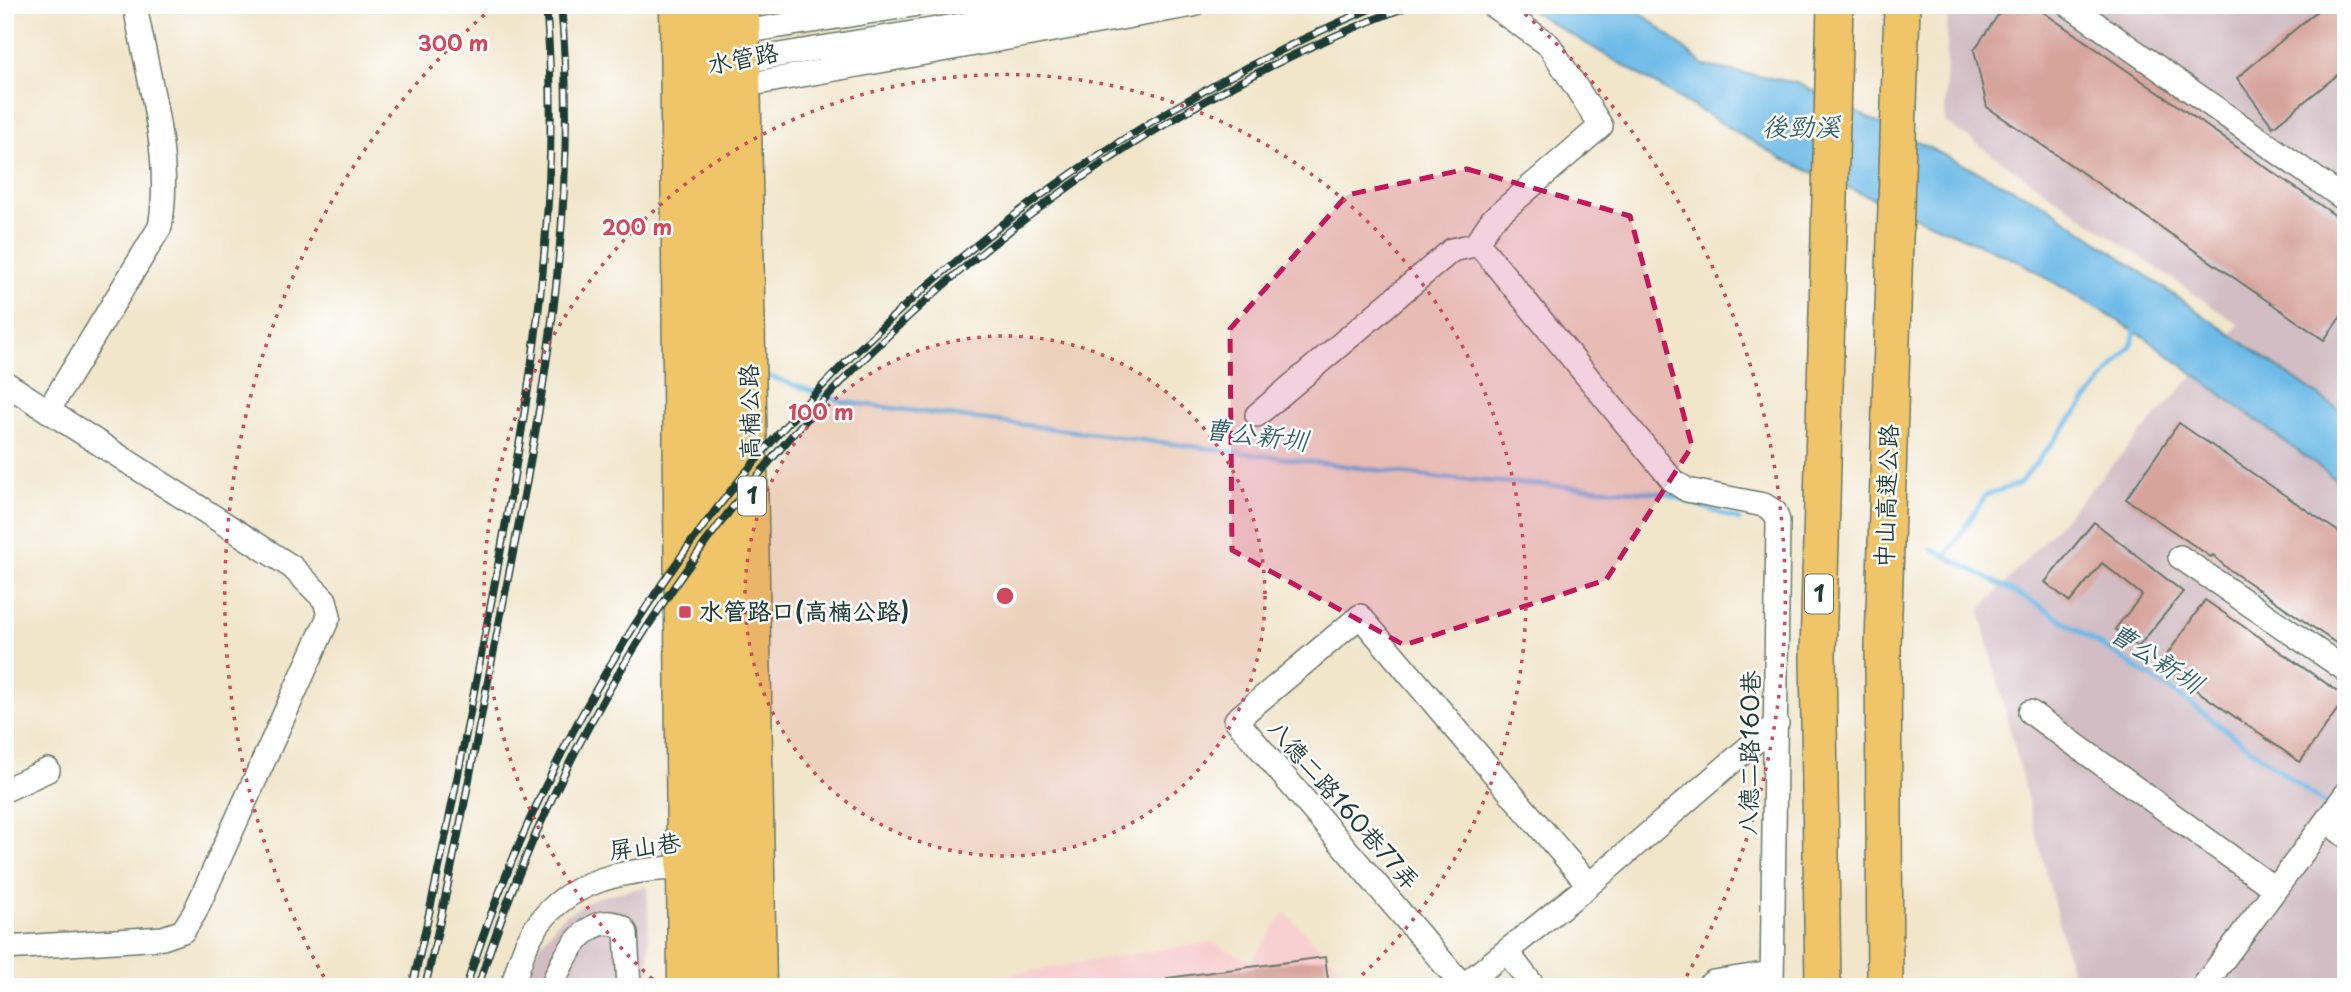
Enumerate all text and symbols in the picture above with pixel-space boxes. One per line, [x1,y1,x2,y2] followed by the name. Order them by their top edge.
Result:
[418,26,488,58] text: 300 m
[704,32,781,82] street label: 水管路
[1762,106,1842,145] water label: 後勁溪
[602,210,672,242] text: 200 m
[729,364,767,460] street label: 高楠公路
[788,395,854,427] text: 100 m
[1202,408,1313,460] water label: 曹公新圳
[1864,423,1906,569] street label: 中山高速公路
[738,476,766,516] road number: 1
[1805,574,1833,614] road number: 1
[993,584,1017,608] centre of rings
[699,592,909,628] place label: 水管路口(高楠公路)
[677,604,693,620] marker: 水管路口(高楠公路)
[2103,612,2214,703] water label: 曹公新圳
[1729,670,1767,836] street label: 八德二路160巷
[1260,711,1429,897] street label: 八德二路160巷77弄
[607,823,683,867] street label: 屏山巷

